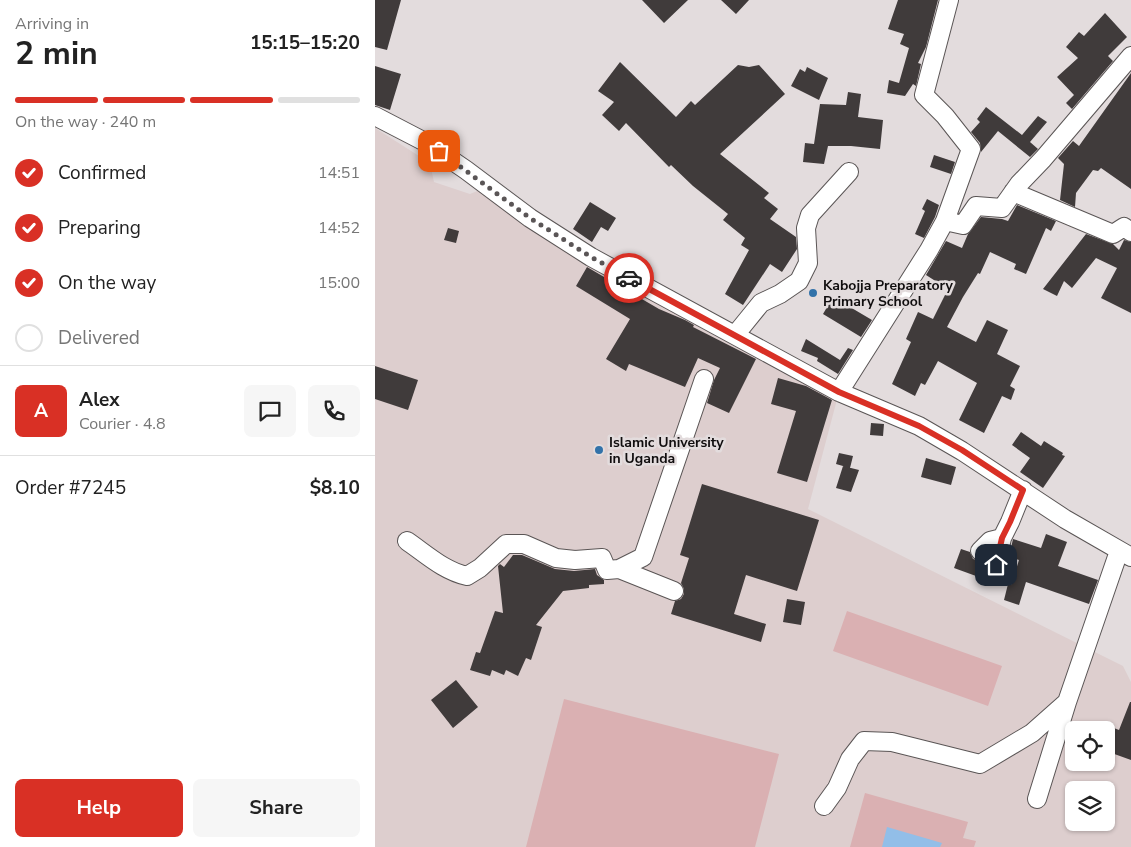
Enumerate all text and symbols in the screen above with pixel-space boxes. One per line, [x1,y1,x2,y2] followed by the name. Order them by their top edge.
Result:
[15,13,89,35] text: Arriving in
[250,30,360,56] text: 15:15–15:20
[15,32,98,75] text: 2 min
[15,111,156,133] text: On the way · 240 m
[418,130,460,172] pin
[425,137,453,165] icon: bag
[15,159,43,187] icon: check
[58,160,146,186] text: Confirmed
[318,162,360,184] text: 14:51
[15,214,43,242] icon: check
[58,215,141,241] text: Preparing
[318,217,360,239] text: 14:52
[604,253,654,303] courier
[615,264,643,292] icon: car
[15,269,43,297] icon: check
[58,270,156,296] text: On the way
[318,272,360,294] text: 15:00
[823,276,953,311] place label: Kabojja Preparatory Primary School
[807,287,819,299] marker: Kabojja Preparatory Primary School
[58,325,140,351] text: Delivered
[244,385,296,437] button: chat
[308,385,360,437] button: phone
[79,387,120,413] text: Alex
[34,398,48,424] text: A
[79,413,165,435] text: Courier · 4.8
[609,433,724,468] place label: Islamic University in Uganda
[593,444,605,456] marker: Islamic University in Uganda
[15,475,126,501] text: Order #7245
[310,475,360,501] text: $8.10
[975,544,1017,586] pin
[982,551,1010,579] icon: home
[1065,721,1115,831] map controls
[1065,721,1115,771] button: locate
[15,779,183,837] button: Help
[193,779,360,837] button: Share
[1065,781,1115,831] button: layers

